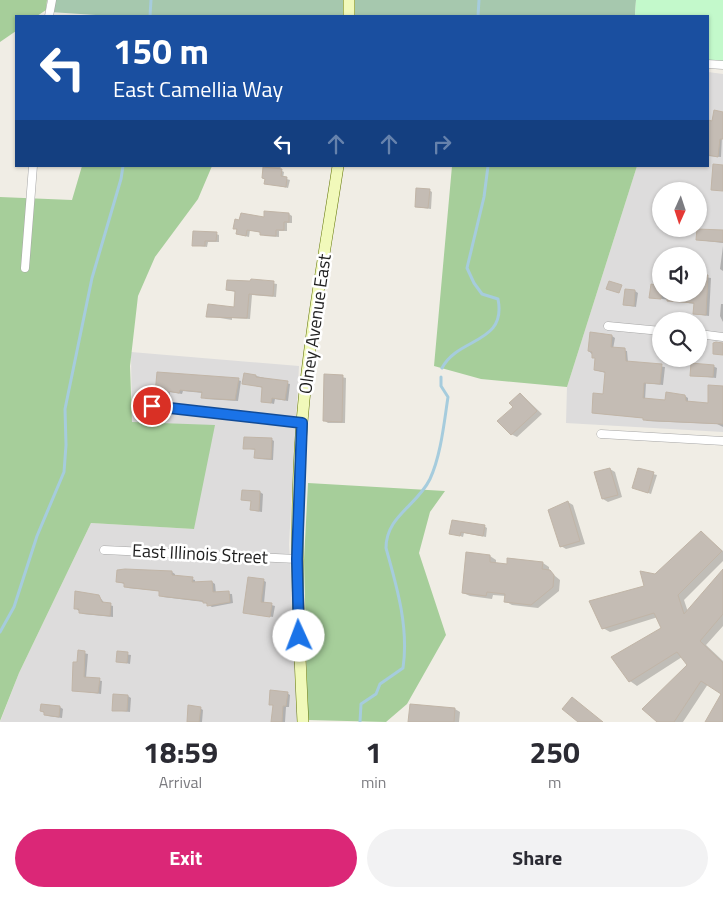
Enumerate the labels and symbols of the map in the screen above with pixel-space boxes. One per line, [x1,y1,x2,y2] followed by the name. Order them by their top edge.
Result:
[652,182,708,238] north arrow
[291,251,338,396] street label: Olney Avenue East
[131,385,173,427] pin
[131,536,269,571] street label: East Illinois Street
[272,609,324,661] position arrow

